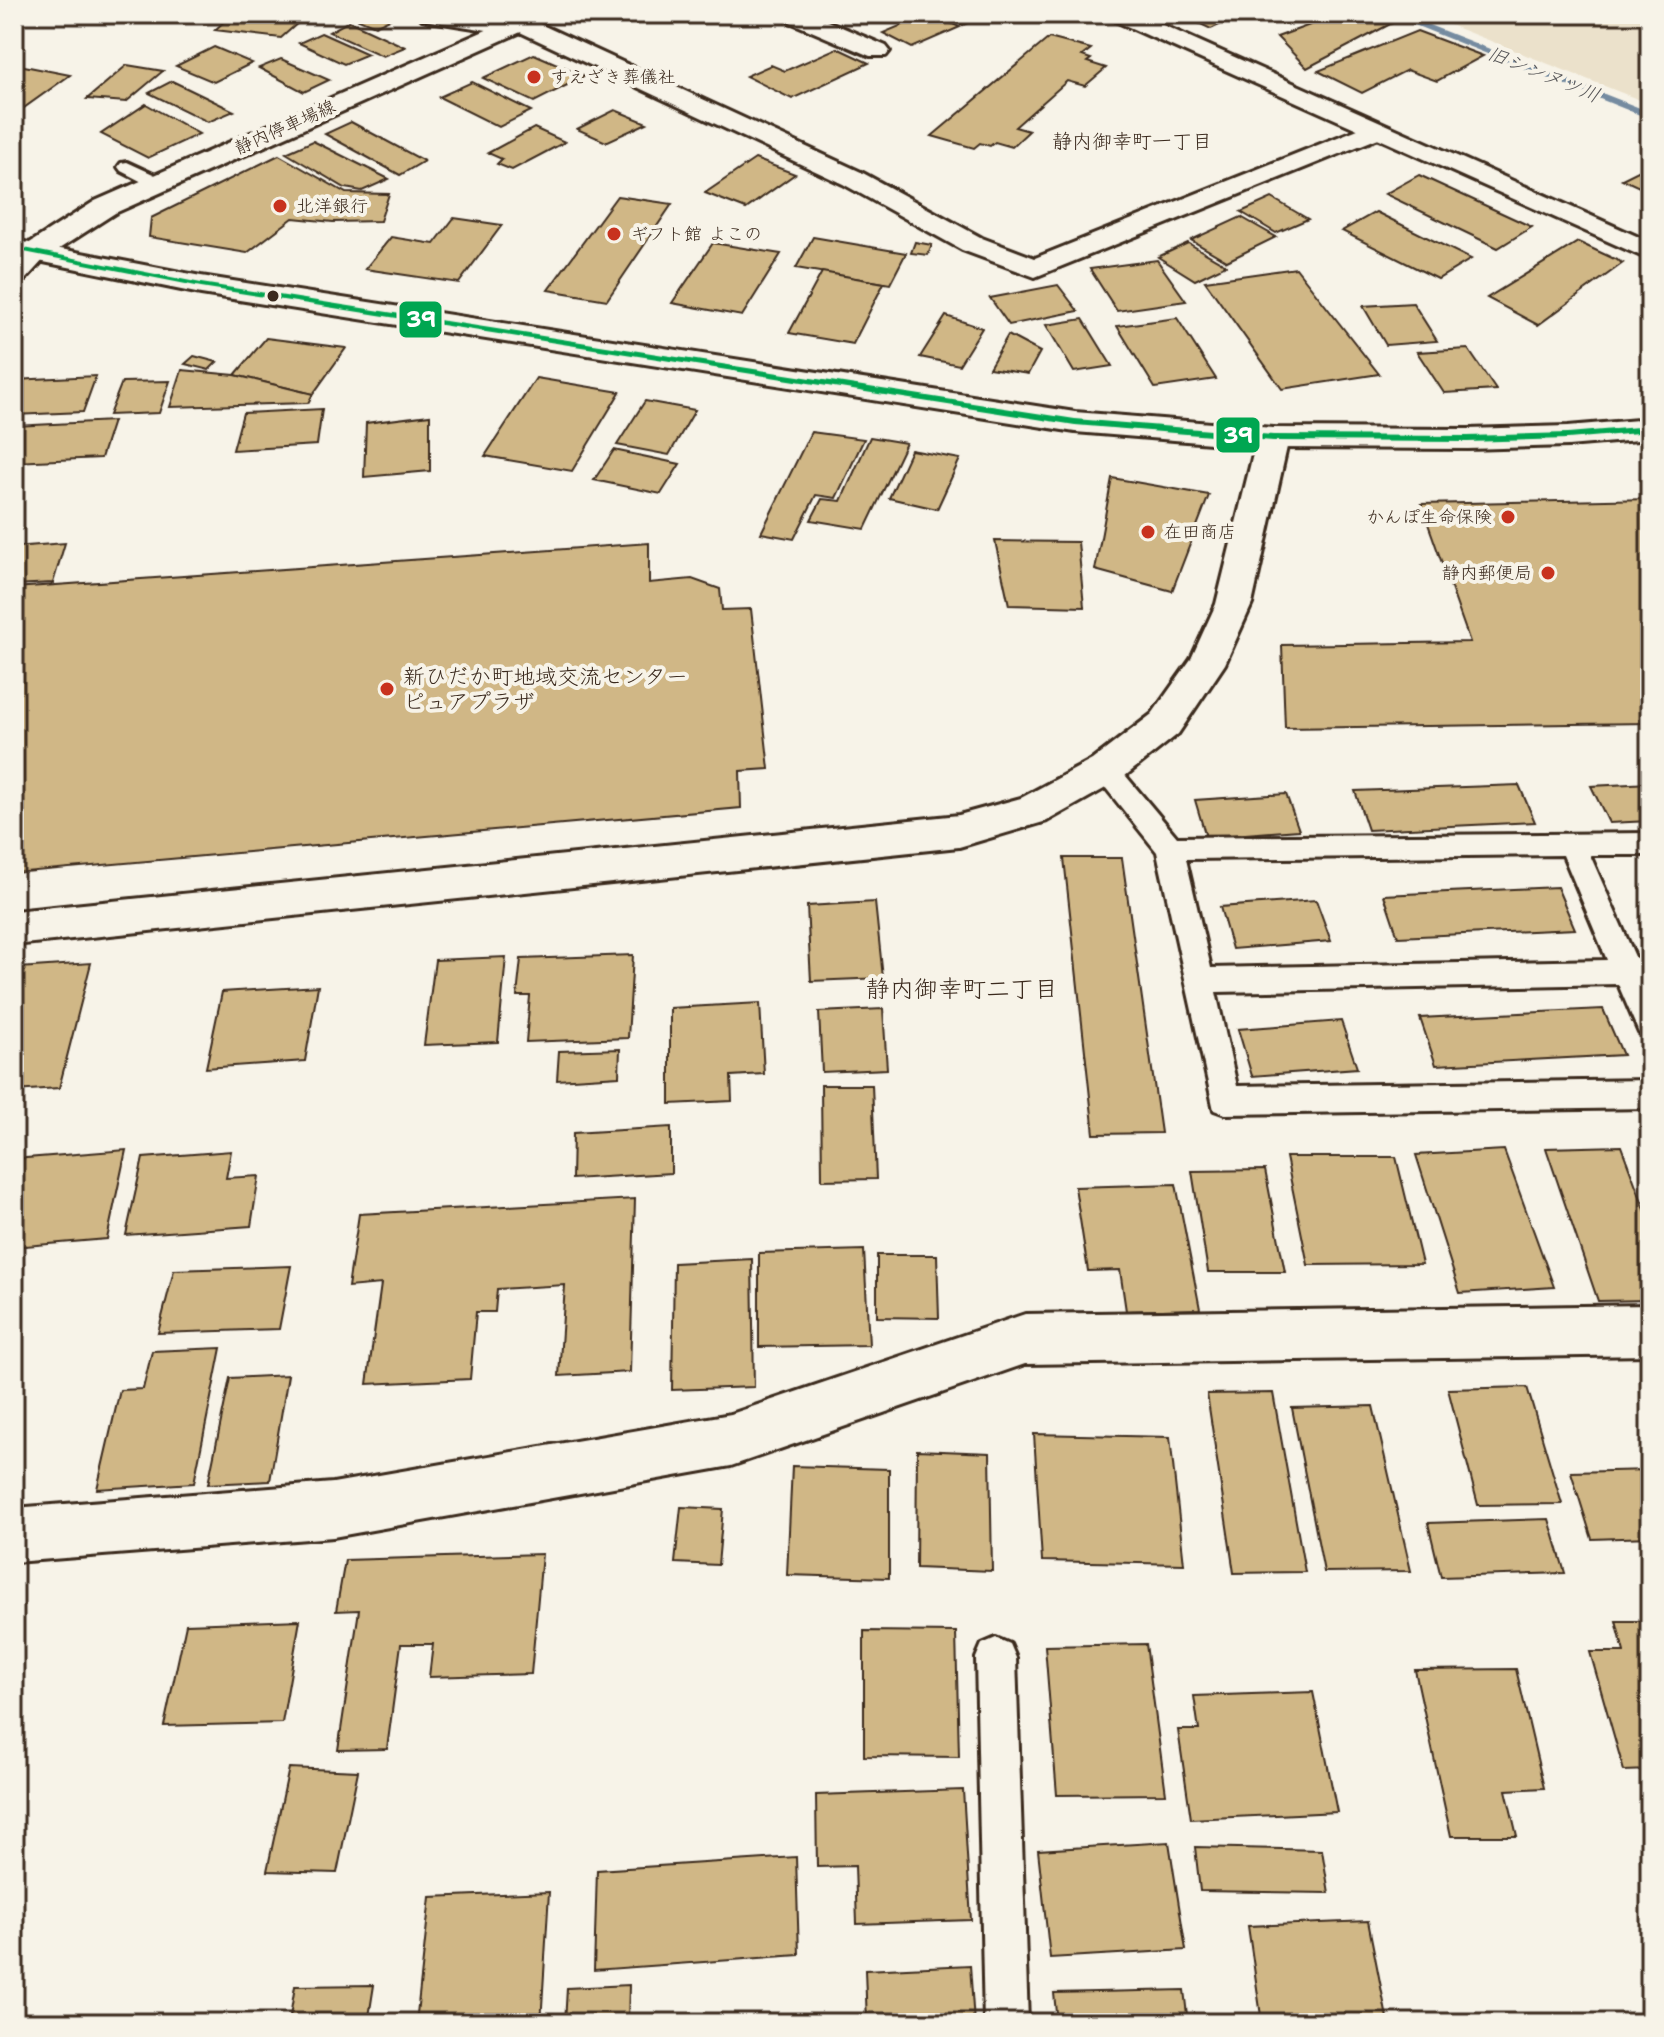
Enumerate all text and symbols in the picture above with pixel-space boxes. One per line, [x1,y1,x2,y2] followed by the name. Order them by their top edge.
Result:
[1484,40,1604,108] water label: 旧シンヌツ川
[550,65,676,89] place label: すえざき葬儀社
[525,68,543,86] marker: すえざき葬儀社
[231,94,339,160] street label: 静内停車場線
[1052,128,1212,154] district label: 静内御幸町一丁目
[296,194,368,218] place label: 北洋銀行
[271,197,289,215] marker: 北洋銀行
[630,222,762,246] place label: ギフト館 よこの
[605,225,623,243] marker: ギフト館 よこの
[265,288,281,304] unlabelled marker
[398,300,443,339] line badge: 39
[406,305,436,334] text: 39
[1215,416,1261,454] line badge: 39
[1223,421,1253,450] text: 39
[1366,505,1492,529] place label: かんぽ生命保険
[1499,508,1517,526] marker: かんぽ生命保険
[1164,520,1236,544] place label: 在田商店
[1139,523,1157,541] marker: 在田商店
[1442,561,1532,585] place label: 静内郵便局
[1539,564,1557,582] marker: 静内郵便局
[403,662,688,716] place label: 新ひだか町地域交流センター ピュアプラザ
[378,680,396,698] marker: 新ひだか町地域交流センター ピュアプラザ
[866,973,1058,1005] district label: 静内御幸町二丁目

